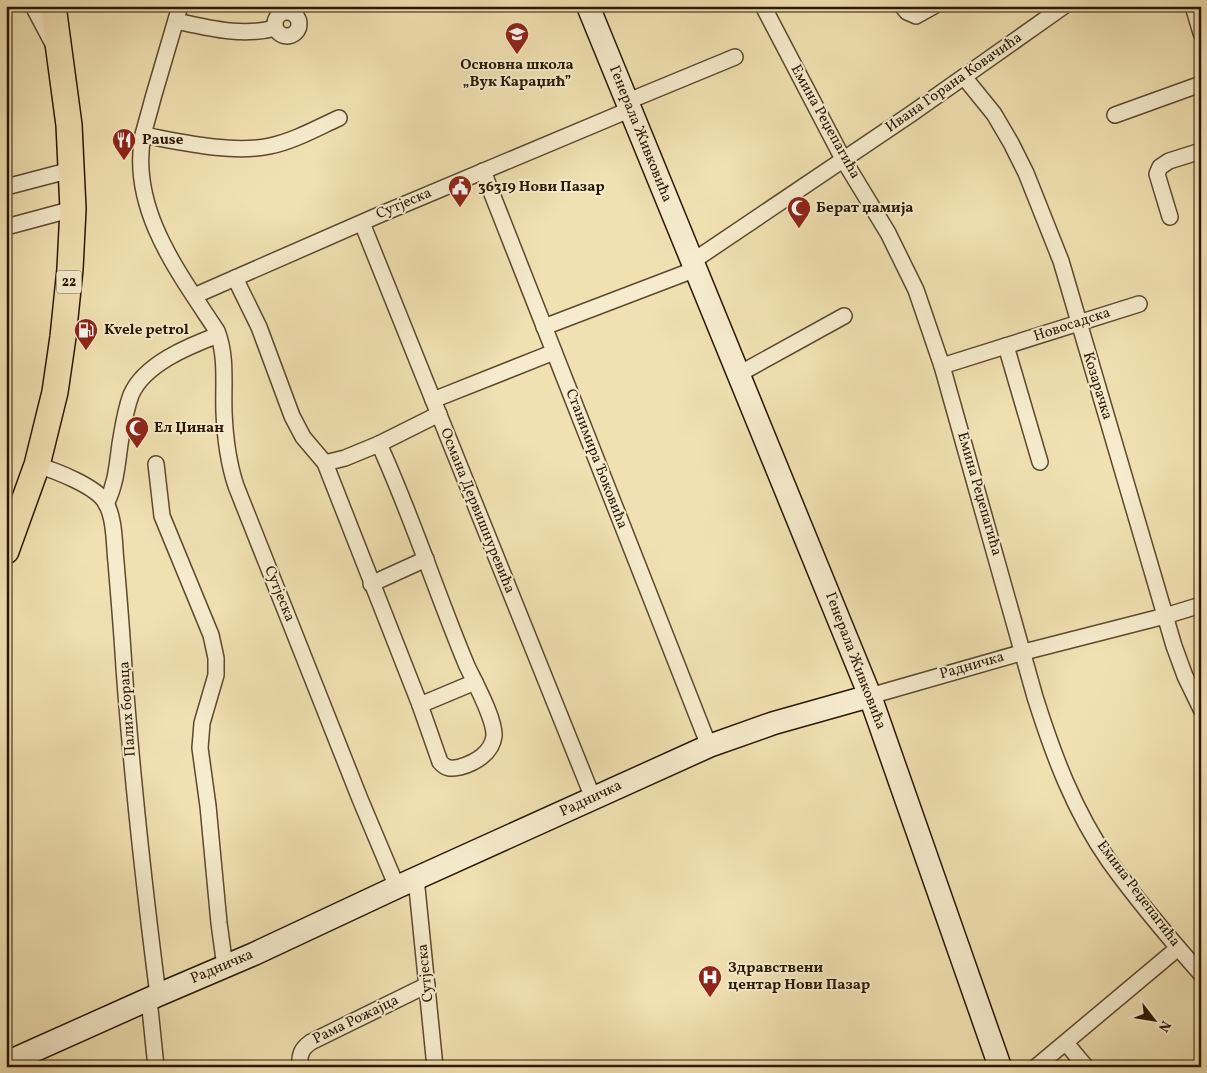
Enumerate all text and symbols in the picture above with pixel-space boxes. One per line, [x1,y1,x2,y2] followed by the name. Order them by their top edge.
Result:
[504,21,530,55] school or university icon: Основна школа „Вук Караџић”
[881,28,1027,138] street label: Ивана Горана Ковачића
[460,55,574,93] place label: Основна школа „Вук Караџић”
[785,61,865,183] street label: Емина Реџепагића
[603,63,677,205] street label: Генерала Живковића
[111,127,137,161] restaurant icon: Pause
[142,130,184,151] place label: Pause
[447,174,473,208] public building icon: 36319 Нови Пазар
[478,177,605,198] place label: 36319 Нови Пазар
[373,183,435,225] street label: Сутјеска
[786,195,812,229] mosque icon: Берат џамија
[816,198,913,219] place label: Берат џамија
[56,270,82,294] road number: 22
[1031,303,1113,347] street label: Новосадска
[73,317,99,351] fuel station icon: Kvele petrol
[104,320,189,341] place label: Kvele petrol
[1077,349,1117,423] street label: Козарачка
[560,386,632,532] street label: Станимира Ђоковића
[124,415,150,449] mosque icon: Ел Џинан
[154,418,224,439] place label: Ел Џинан
[434,425,520,597] street label: Османа Дервишнуревића
[951,430,1007,558] street label: Емина Реџепагића
[258,563,300,625] street label: Сутјеска
[819,589,891,733] street label: Генерала Живковића
[937,647,1007,685] street label: Радничка
[114,661,142,757] street label: Палих бораца
[556,775,626,823] street label: Радничка
[1091,837,1185,951] street label: Емина Реџепагића
[413,943,439,1003] street label: Сутјеска
[187,944,257,990] street label: Радничка
[728,958,870,996] place label: Здравствени центар Нови Пазар
[697,964,723,998] hospital icon: Здравствени центар Нови Пазар
[309,990,403,1050] street label: Рама Рожајца
[1130,996,1180,1046] north arrow
[1153,1017,1175,1035] text: N

